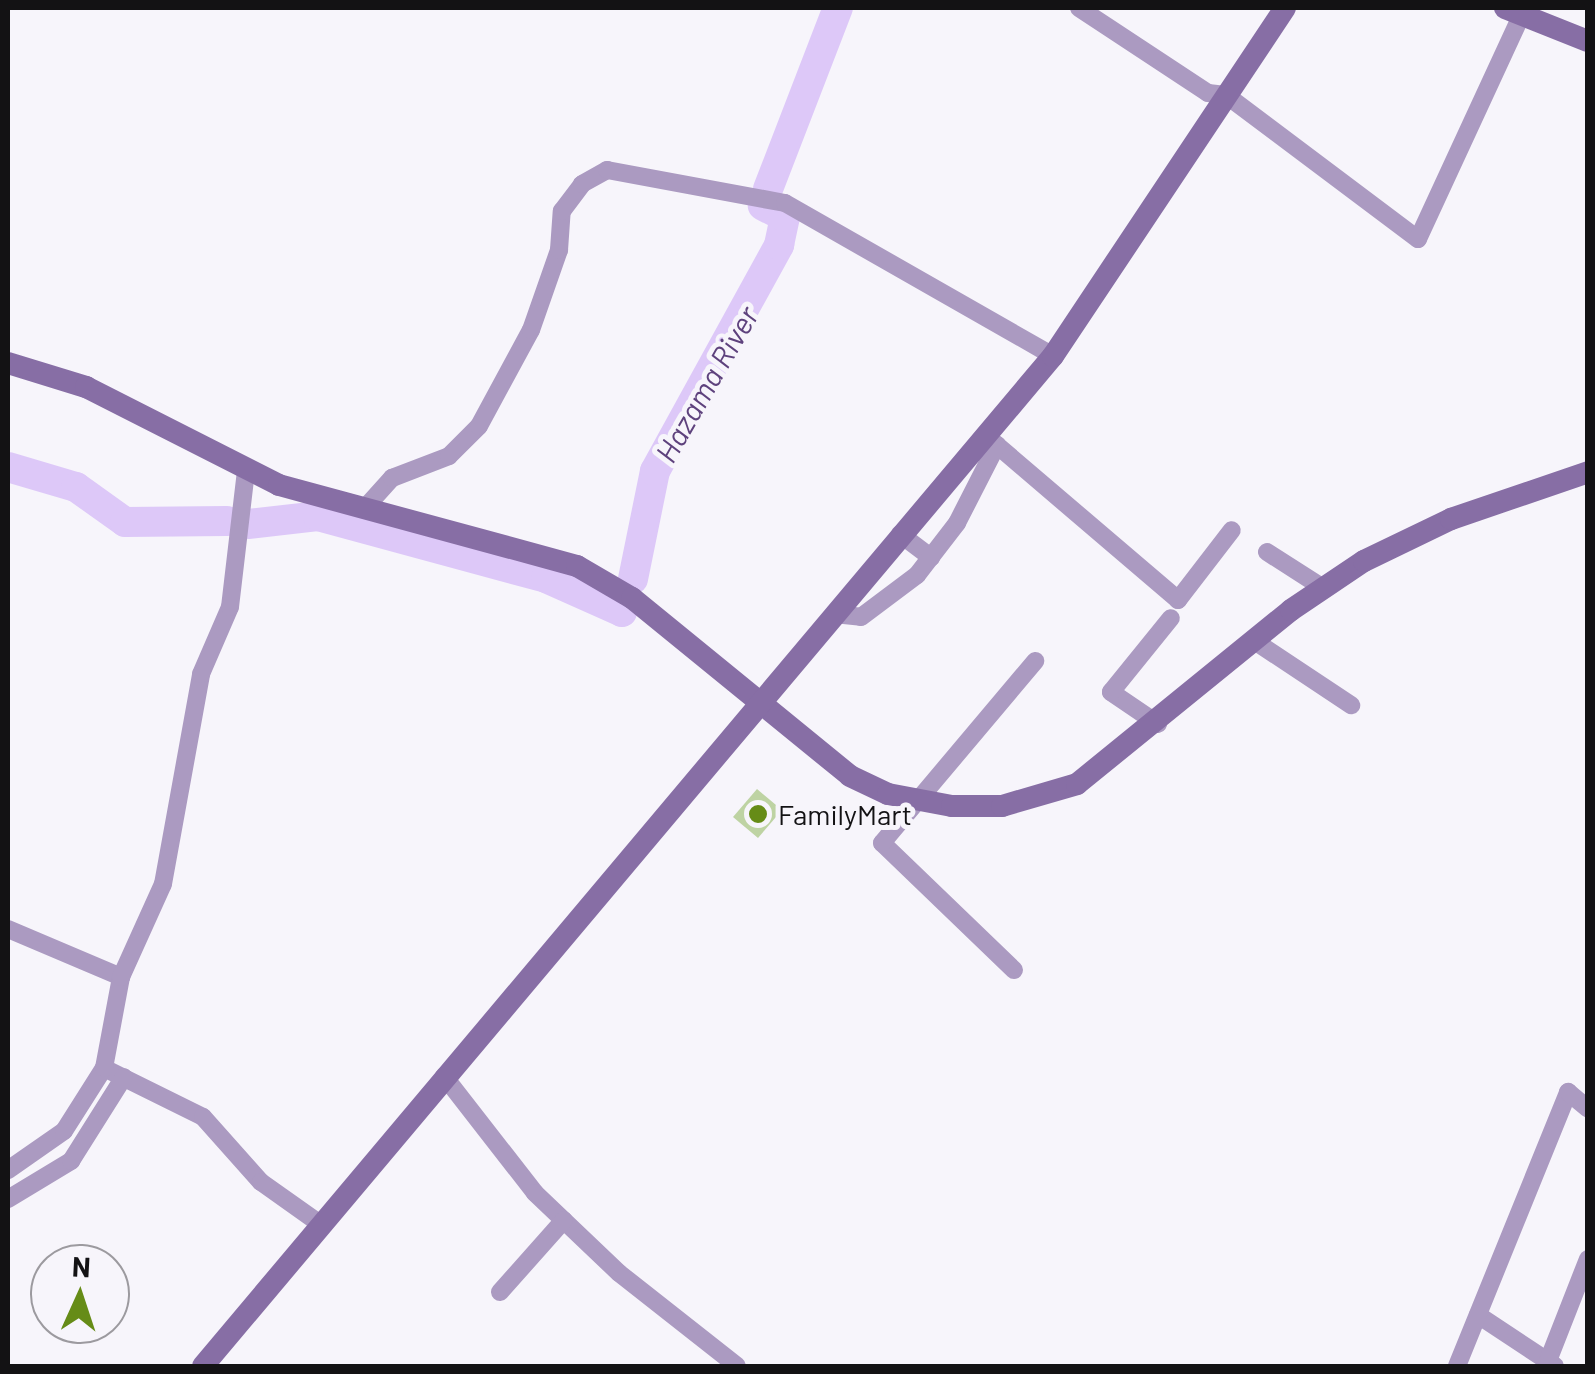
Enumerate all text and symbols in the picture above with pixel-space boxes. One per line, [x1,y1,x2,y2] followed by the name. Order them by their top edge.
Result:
[647,300,765,468] water label: Hazama River
[778,797,912,831] place label: FamilyMart
[747,803,769,825] marker: FamilyMart
[30,1244,130,1344] north arrow
[71,1249,92,1284] text: N

